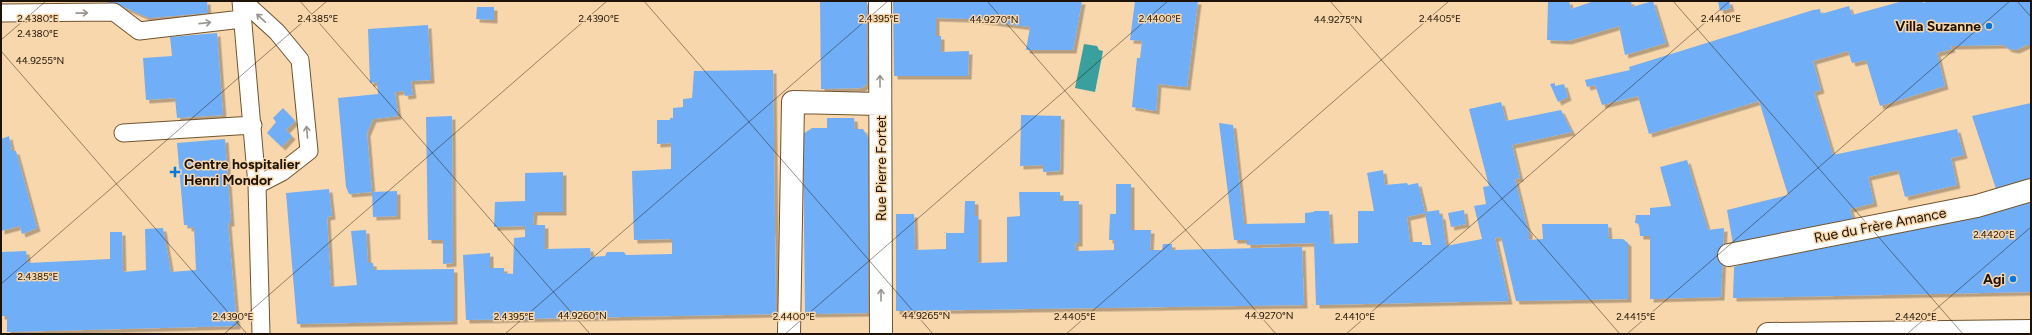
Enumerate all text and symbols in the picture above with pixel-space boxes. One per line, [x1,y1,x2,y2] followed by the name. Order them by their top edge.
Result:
[75,9,88,17] one-way arrow
[17,12,59,25] text: 2.4380°E
[298,12,338,25] text: 2.4385°E
[579,12,620,25] text: 2.4390°E
[859,12,899,25] text: 2.4395°E
[1139,12,1181,25] text: 2.4400°E
[1419,12,1461,25] text: 2.4405°E
[1701,12,1741,25] text: 2.4410°E
[256,13,266,22] one-way arrow
[970,13,1018,26] text: 44.9270°N
[1314,13,1362,26] text: 44.9275°N
[1895,18,1981,35] place label: Villa Suzanne
[198,19,211,27] one-way arrow
[1984,21,1994,31] marker: Villa Suzanne
[17,27,59,40] text: 2.4380°E
[16,54,64,67] text: 44.9255°N
[876,75,884,88] one-way arrow
[873,115,890,221] street label: Rue Pierre Fortet
[303,126,311,139] one-way arrow
[184,156,300,189] place label: Centre hospitalier Henri Mondor
[169,166,181,178] marker: Centre hospitalier Henri Mondor
[1813,204,1948,247] street label: Rue du Frère Amance
[1973,228,2015,241] text: 2.4420°E
[18,270,58,283] text: 2.4385°E
[1983,271,2005,288] place label: Agi
[2008,274,2018,284] marker: Agi
[877,289,885,302] one-way arrow
[557,309,607,322] text: 44.9260°N
[902,309,950,322] text: 44.9265°N
[1245,309,1293,322] text: 44.9270°N
[213,310,254,323] text: 2.4390°E
[494,310,534,323] text: 2.4395°E
[773,310,815,323] text: 2.4400°E
[1054,310,1096,323] text: 2.4405°E
[1335,310,1375,323] text: 2.4410°E
[1616,310,1656,323] text: 2.4415°E
[1895,310,1937,323] text: 2.4420°E

